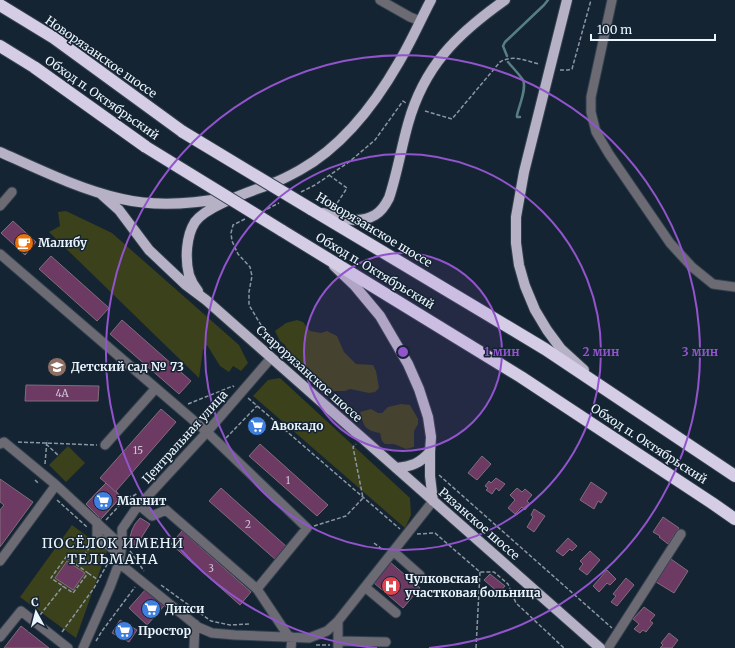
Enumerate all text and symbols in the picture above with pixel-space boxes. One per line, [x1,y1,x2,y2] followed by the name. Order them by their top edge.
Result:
[43,12,160,101] street label: Новорязанское шоссе
[591,16,715,42] scale bar
[597,22,632,37] text: 100 m
[42,52,162,143] street label: Обход п. Октябрьский
[314,189,435,270] street label: Новорязанское шоссе
[313,229,437,312] street label: Обход п. Октябрьский
[13,232,35,254] cafe icon: Малибу
[38,235,88,250] place label: Малибу
[253,322,366,425] street label: Старорязанское шоссе
[484,344,520,359] text: 1 мин
[583,344,620,359] text: 2 мин
[682,344,719,359] text: 3 мин
[396,345,410,359] centre of rings
[46,356,68,378] school or university icon: Детский сад № 73
[71,359,184,374] place label: Детский сад № 73
[139,386,231,486] street label: Центральная улица
[55,387,69,400] house number: 4А
[588,400,710,487] street label: Обход п. Октябрьский
[246,415,268,437] supermarket icon: Авокадо
[270,418,324,433] place label: Авокадо
[133,444,143,457] house number: 15
[286,474,291,487] house number: 1
[436,484,523,563] street label: Рязанское шоссе
[92,490,114,512] supermarket icon: Магнит
[117,493,167,508] place label: Магнит
[245,518,251,531] house number: 2
[42,534,184,568] district label: ПОСЁЛОК ИМЕНИ ТЕЛЬМАНА
[208,562,214,575] house number: 3
[405,571,541,600] place label: Чулковская участковая больница
[380,575,402,597] hospital icon: Чулковская участковая больница
[16,592,56,632] north arrow
[30,595,39,609] text: С
[140,598,162,620] supermarket icon: Дикси
[165,601,205,616] place label: Дикси
[113,620,135,642] supermarket icon: Простор
[138,623,191,638] place label: Простор

